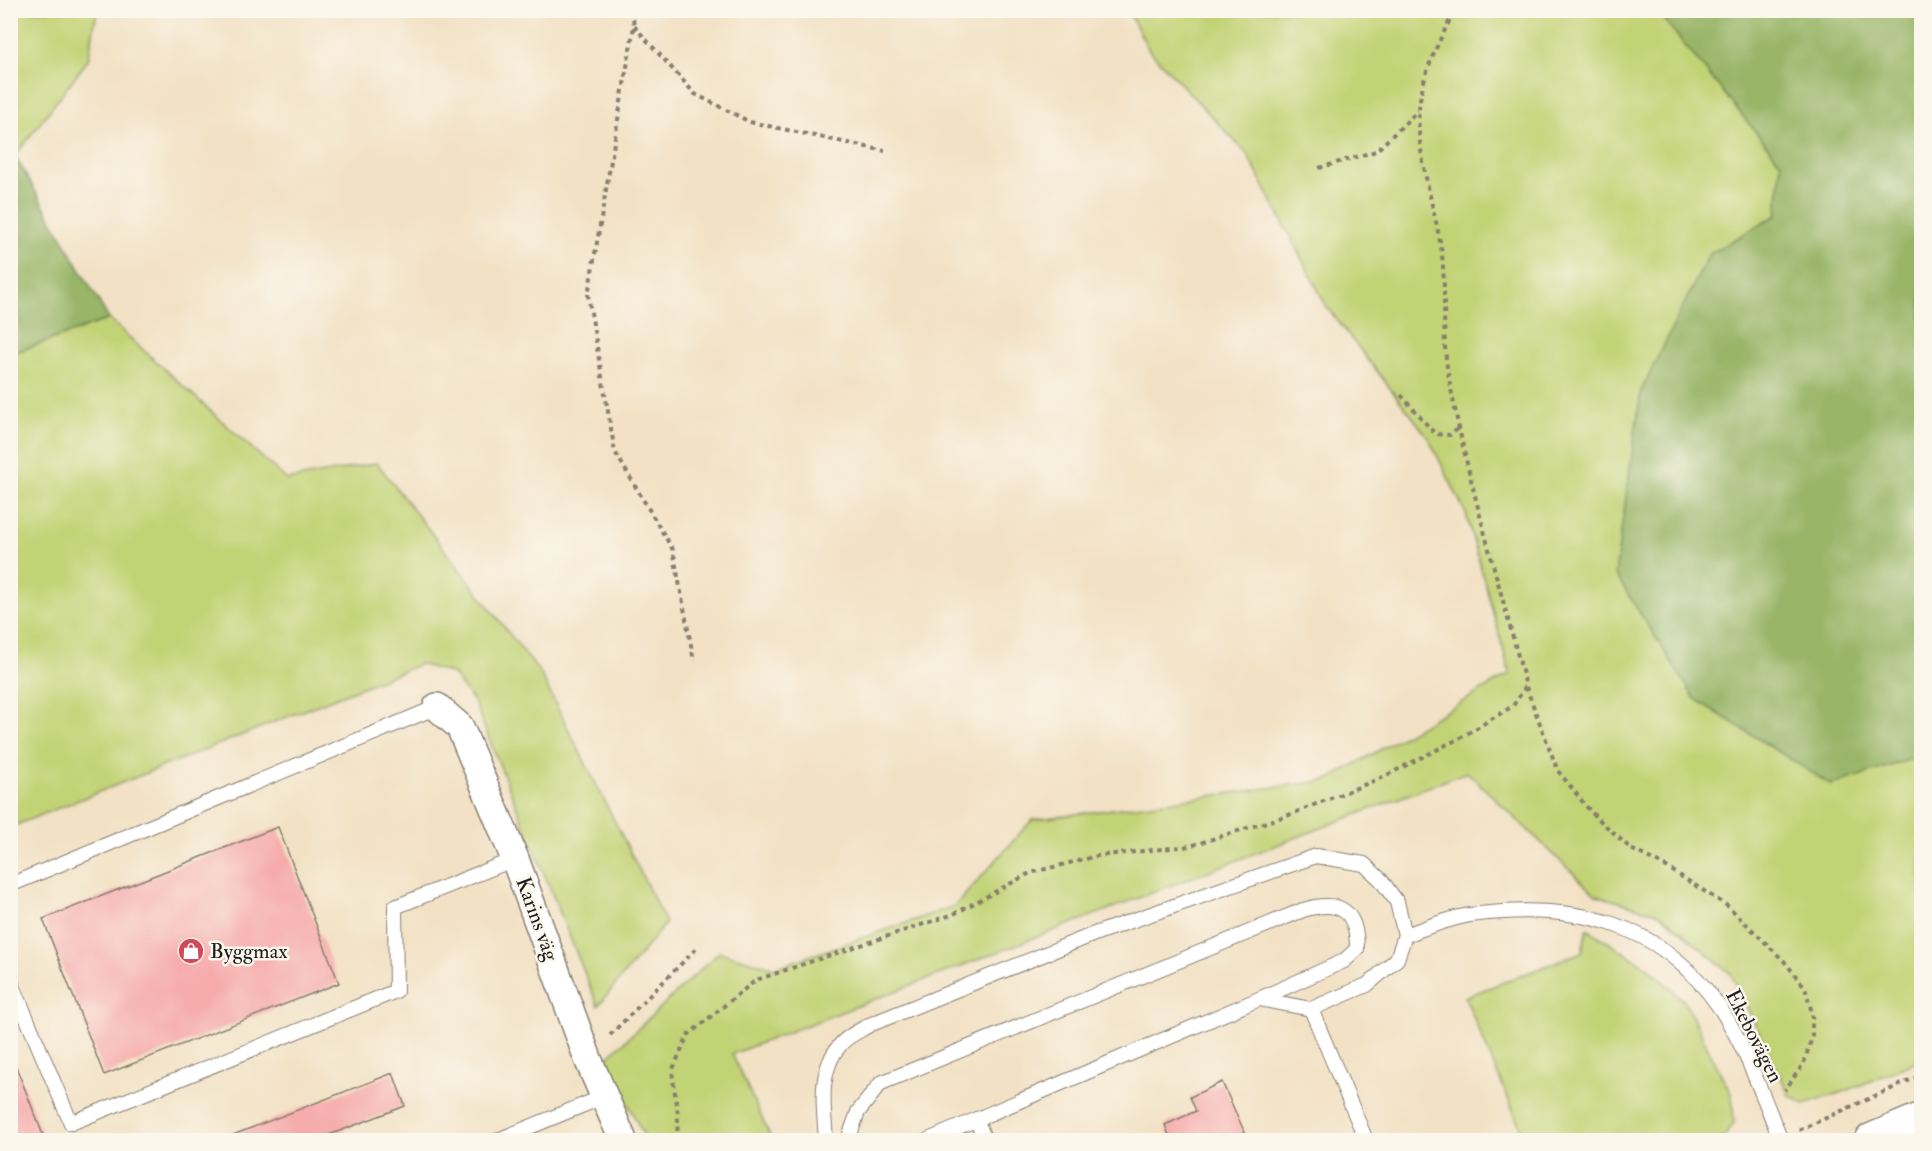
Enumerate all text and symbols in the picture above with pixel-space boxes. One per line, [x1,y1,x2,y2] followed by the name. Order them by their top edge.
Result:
[509,873,565,965] street label: Karins väg
[176,936,206,966] shop icon: Byggmax
[210,938,288,965] place label: Byggmax
[1719,985,1789,1087] street label: Ekebovägen

